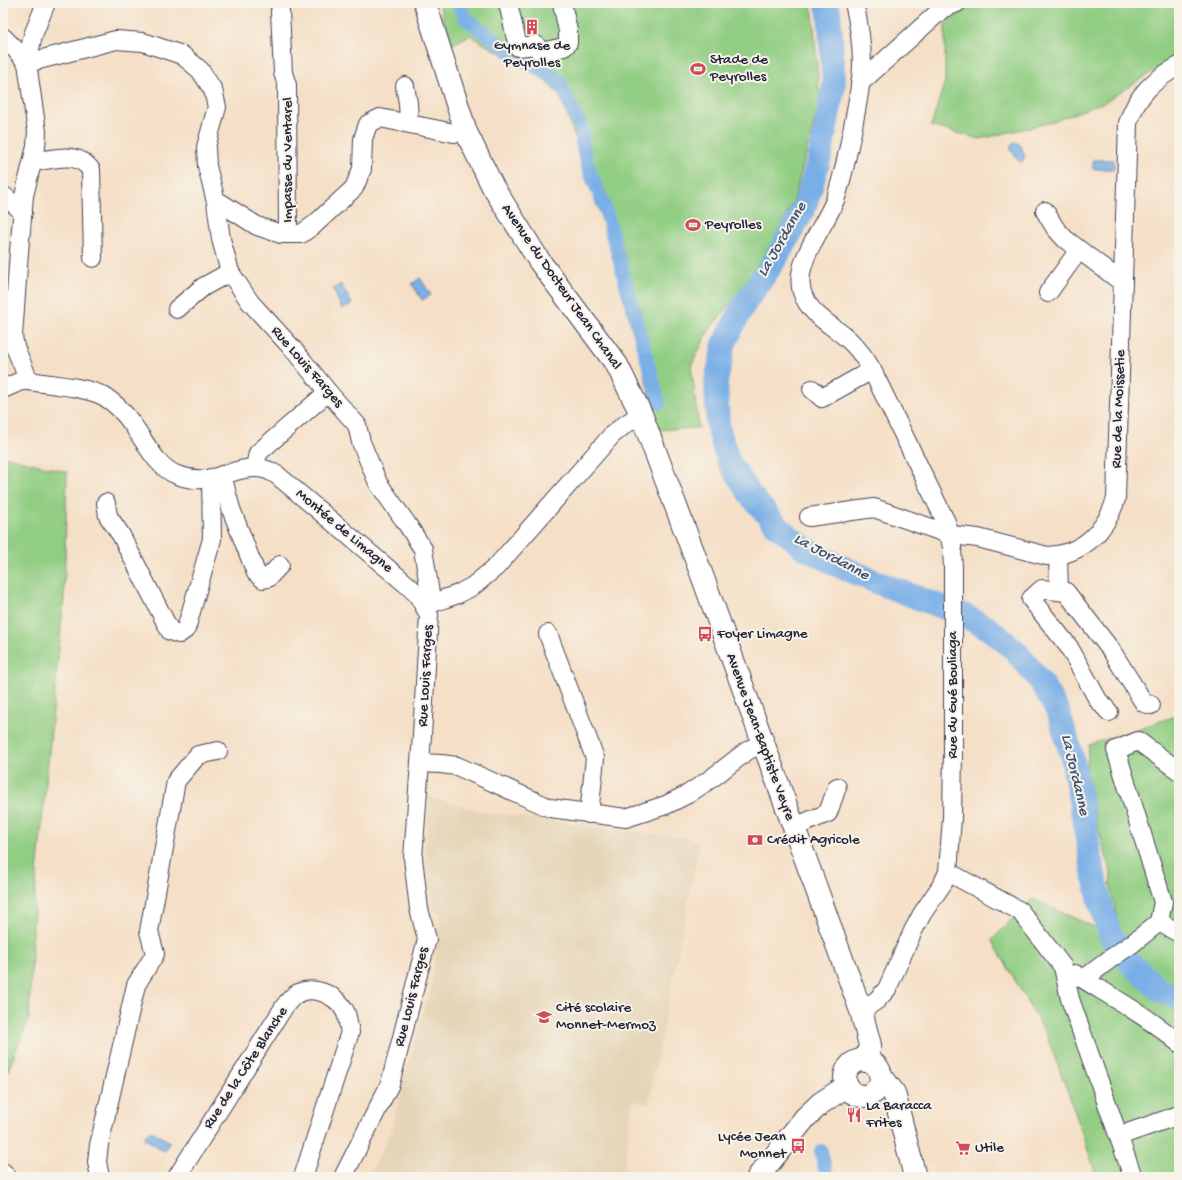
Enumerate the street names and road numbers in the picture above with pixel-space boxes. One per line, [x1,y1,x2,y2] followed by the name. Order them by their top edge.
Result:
[279,97,297,223] street label: Impasse du Ventarel
[497,201,625,373] street label: Avenue du Docteur Jean Chanal
[267,323,348,412] street label: Rue Louis Farges
[1108,349,1130,469] street label: Rue de la Moissetie
[292,485,397,577] street label: Montée de Limagne
[414,624,438,727] street label: Rue Louis Farges
[944,631,962,759] street label: Rue du Gué Bouliaga
[721,651,799,823] street label: Avenue Jean-Baptiste Veyre
[391,945,433,1049] street label: Rue Louis Farges
[200,1003,292,1132] street label: Rue de la Côte Blanche

